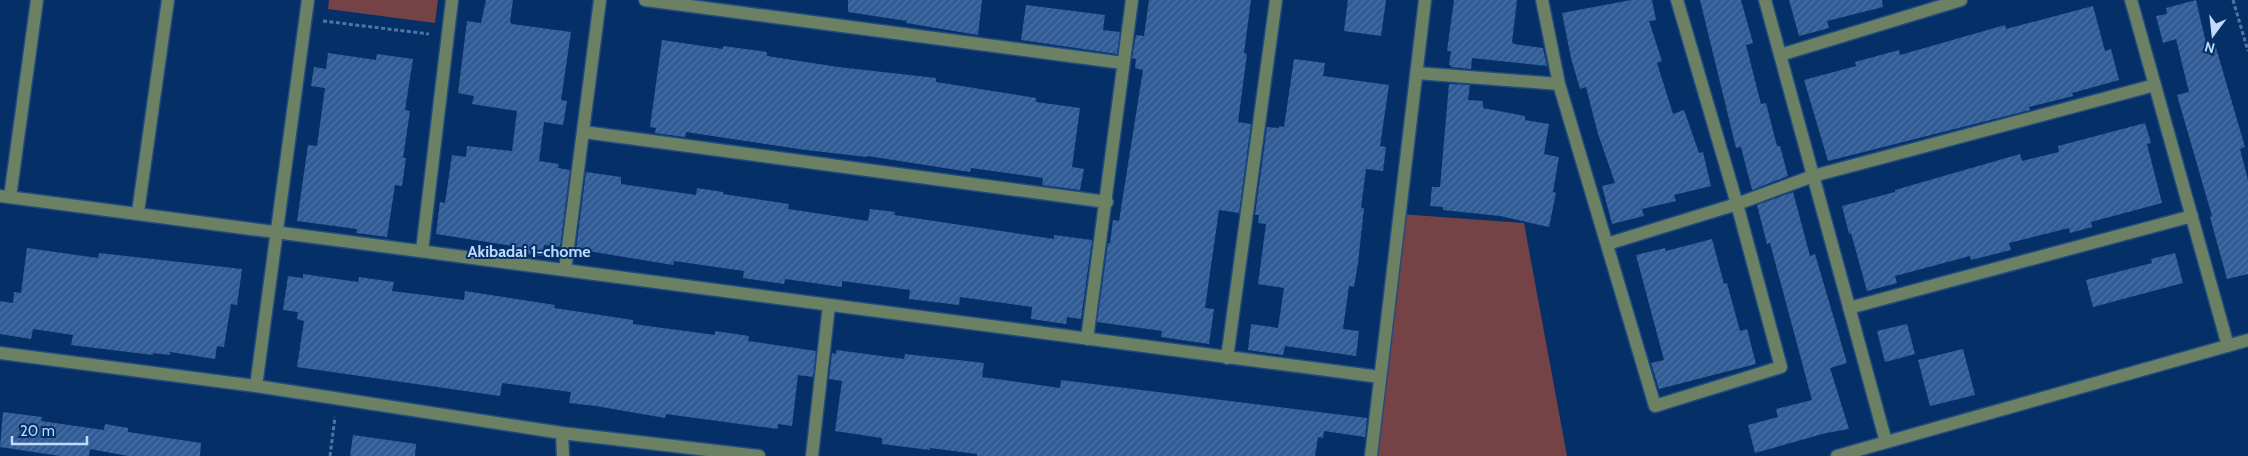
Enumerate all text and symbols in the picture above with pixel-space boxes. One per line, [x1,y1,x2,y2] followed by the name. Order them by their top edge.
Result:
[2188,10,2238,60] north arrow
[2203,38,2217,58] text: N
[467,242,591,261] district label: Akibadai 1-chome
[12,414,88,446] scale bar
[20,422,55,440] text: 20 m

